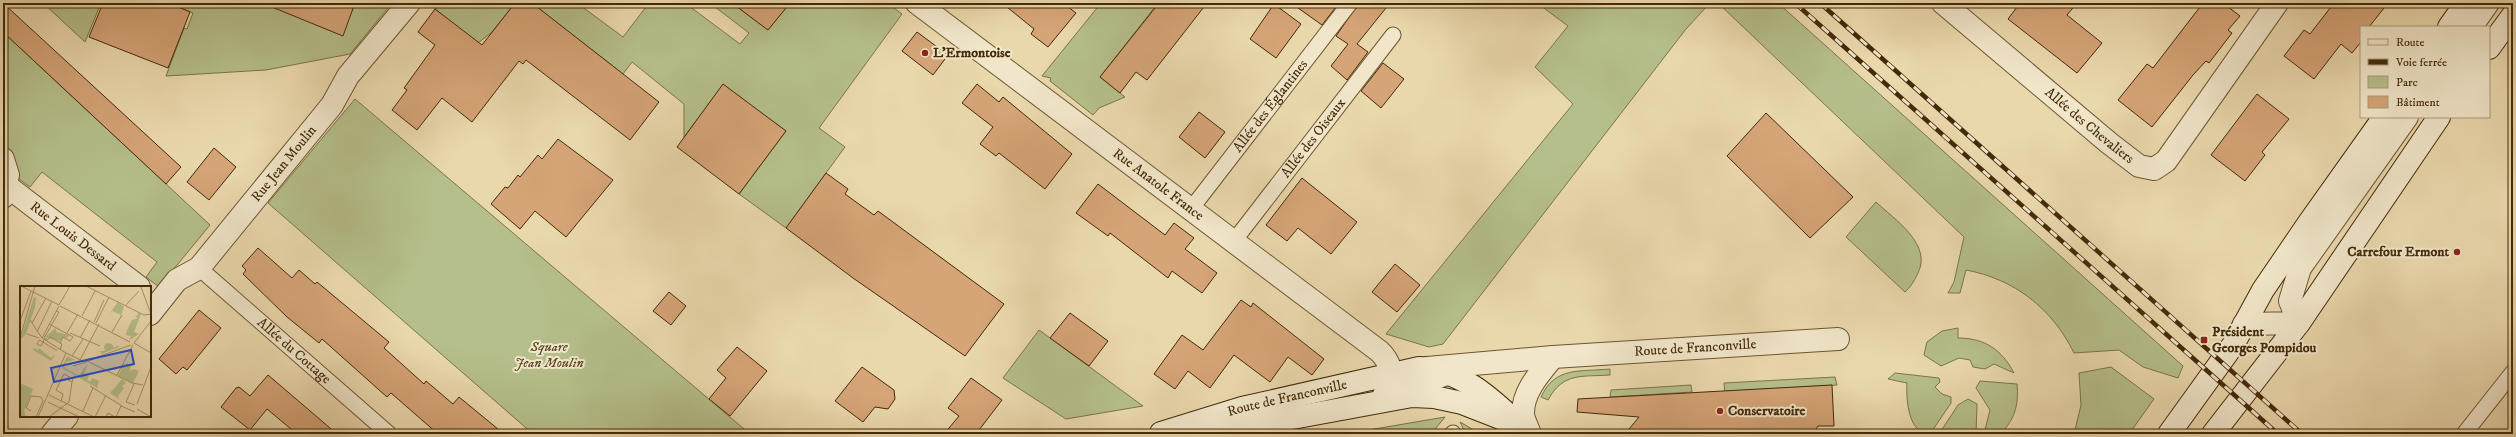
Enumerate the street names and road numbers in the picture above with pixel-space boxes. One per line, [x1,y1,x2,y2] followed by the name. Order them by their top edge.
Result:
[1229,56,1312,156] street label: Allée des Églantines
[2041,84,2138,168] street label: Allée des Chevaliers
[1277,94,1350,182] street label: Allée des Oiseaux
[247,121,321,206] street label: Rue Jean Moulin
[1109,145,1208,225] street label: Rue Anatole France
[26,198,120,275] street label: Rue Louis Dessard
[253,314,335,388] street label: Allée du Cottage
[1634,335,1757,361] street label: Route de Franconville
[1225,376,1349,421] street label: Route de Franconville

